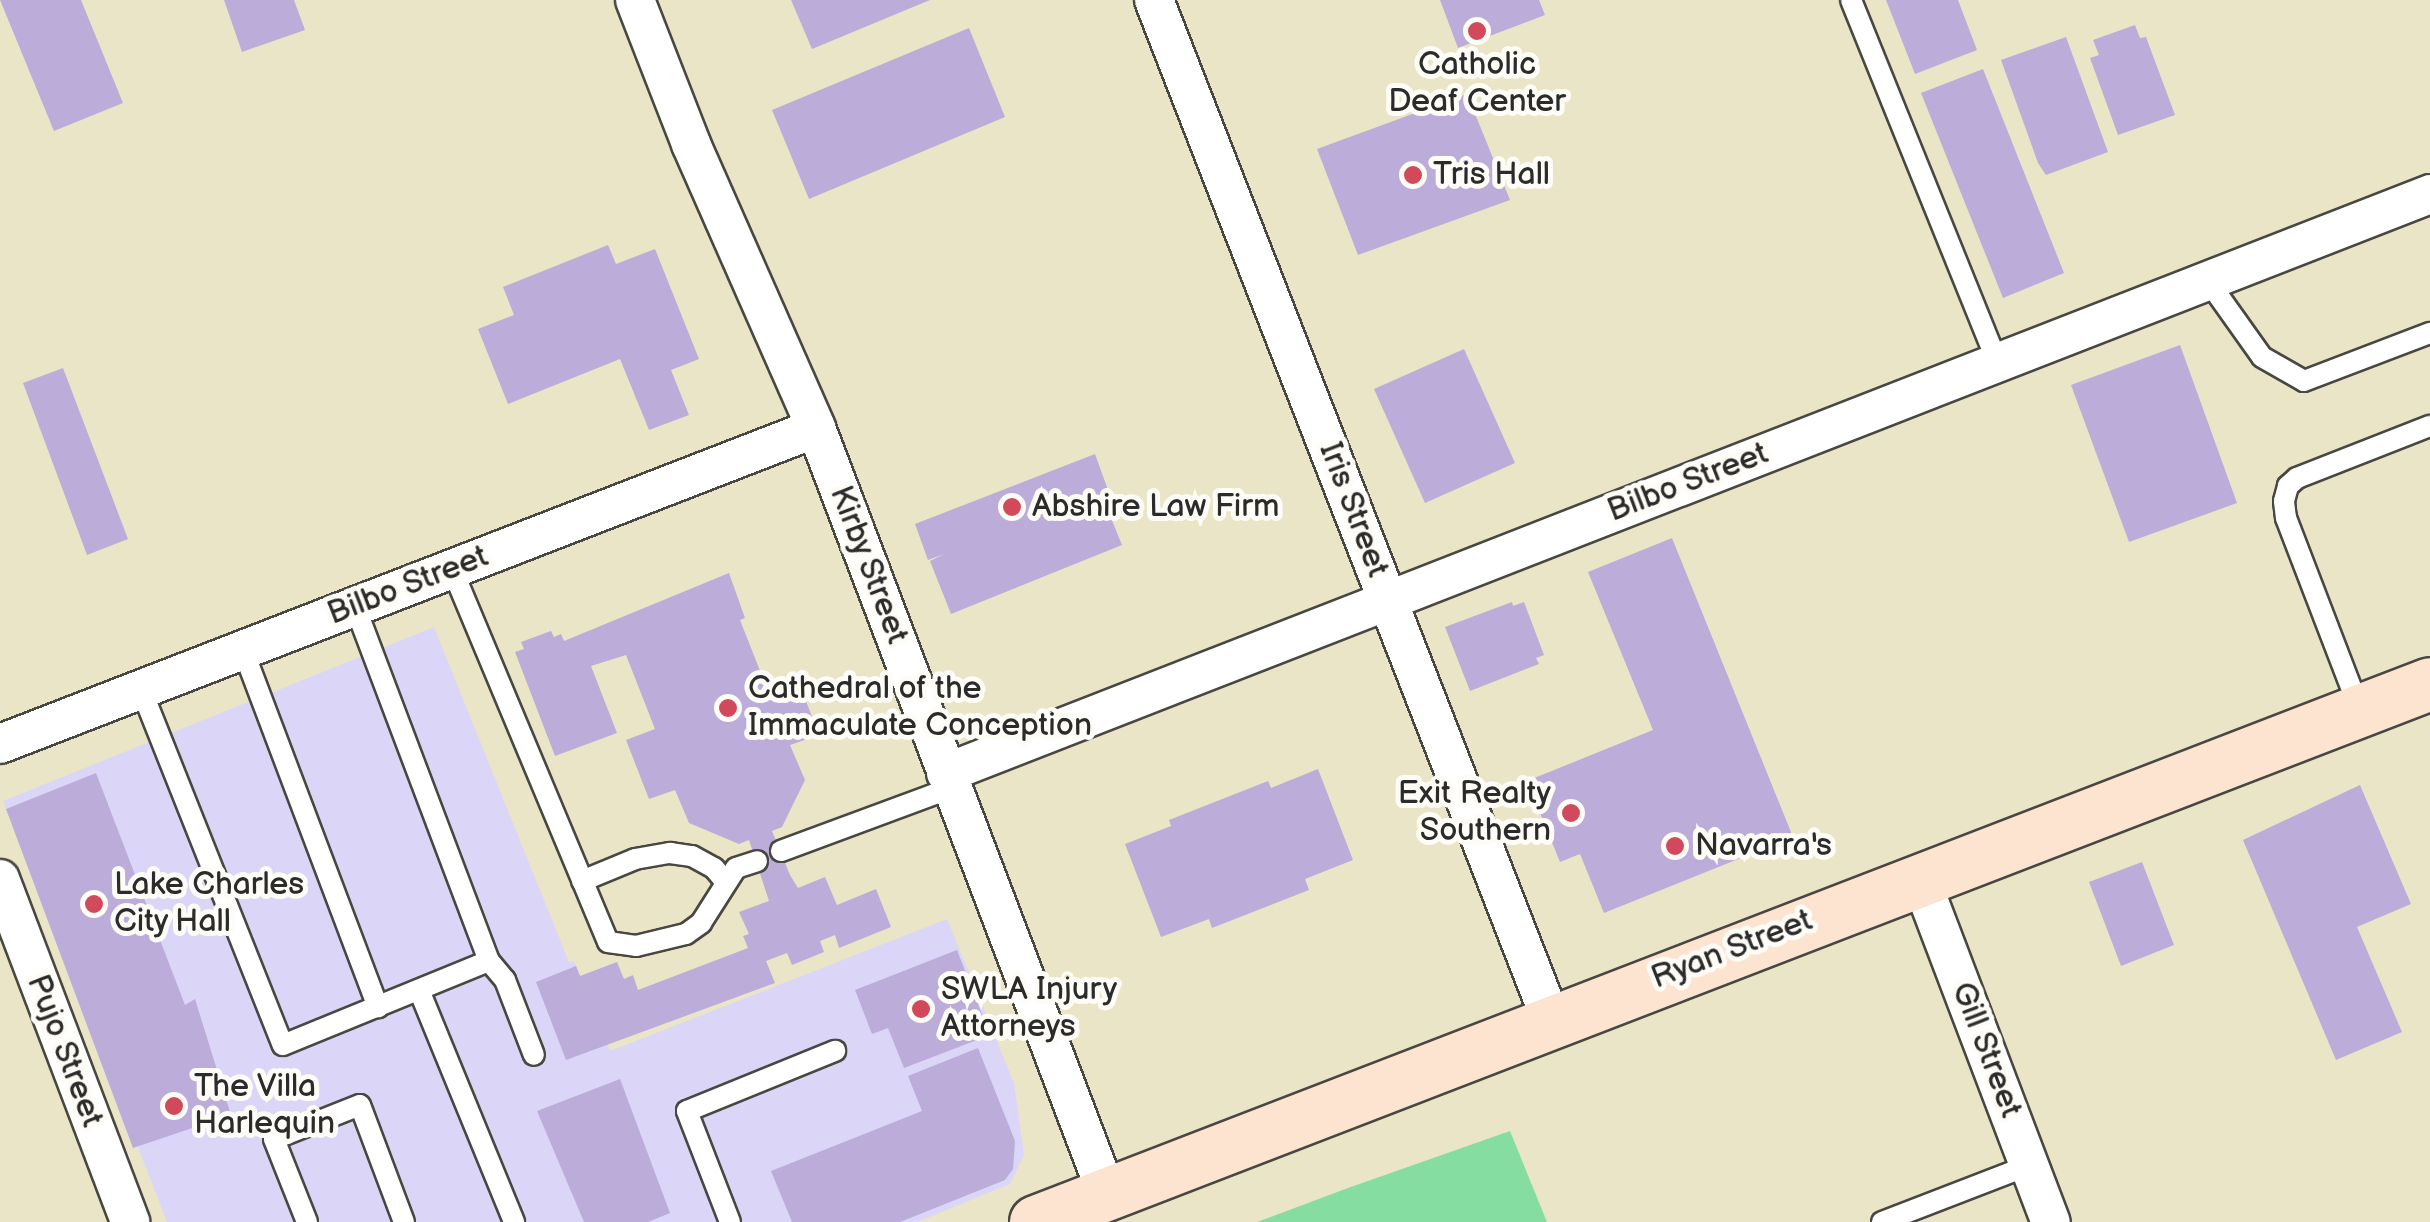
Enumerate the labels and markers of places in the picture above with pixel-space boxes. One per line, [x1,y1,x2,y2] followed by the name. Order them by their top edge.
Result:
[1466,20,1488,42] marker: Catholic Deaf Center
[1388,47,1566,122] place label: Catholic Deaf Center
[1433,156,1550,194] place label: Tris Hall
[1402,164,1424,186] marker: Tris Hall
[1032,488,1279,526] place label: Abshire Law Firm
[1001,496,1023,518] marker: Abshire Law Firm
[748,671,1092,746] place label: Cathedral of the Immaculate Conception
[717,697,739,719] marker: Cathedral of the Immaculate Conception
[1398,776,1551,851] place label: Exit Realty Southern
[1560,802,1582,824] marker: Exit Realty Southern
[1695,827,1832,865] place label: Navarra's
[1664,835,1686,857] marker: Navarra's
[114,867,304,942] place label: Lake Charles City Hall
[83,893,105,915] marker: Lake Charles City Hall
[941,972,1117,1047] place label: SWLA Injury Attorneys
[910,998,932,1020] marker: SWLA Injury Attorneys
[194,1069,335,1144] place label: The Villa Harlequin
[163,1095,185,1117] marker: The Villa Harlequin

